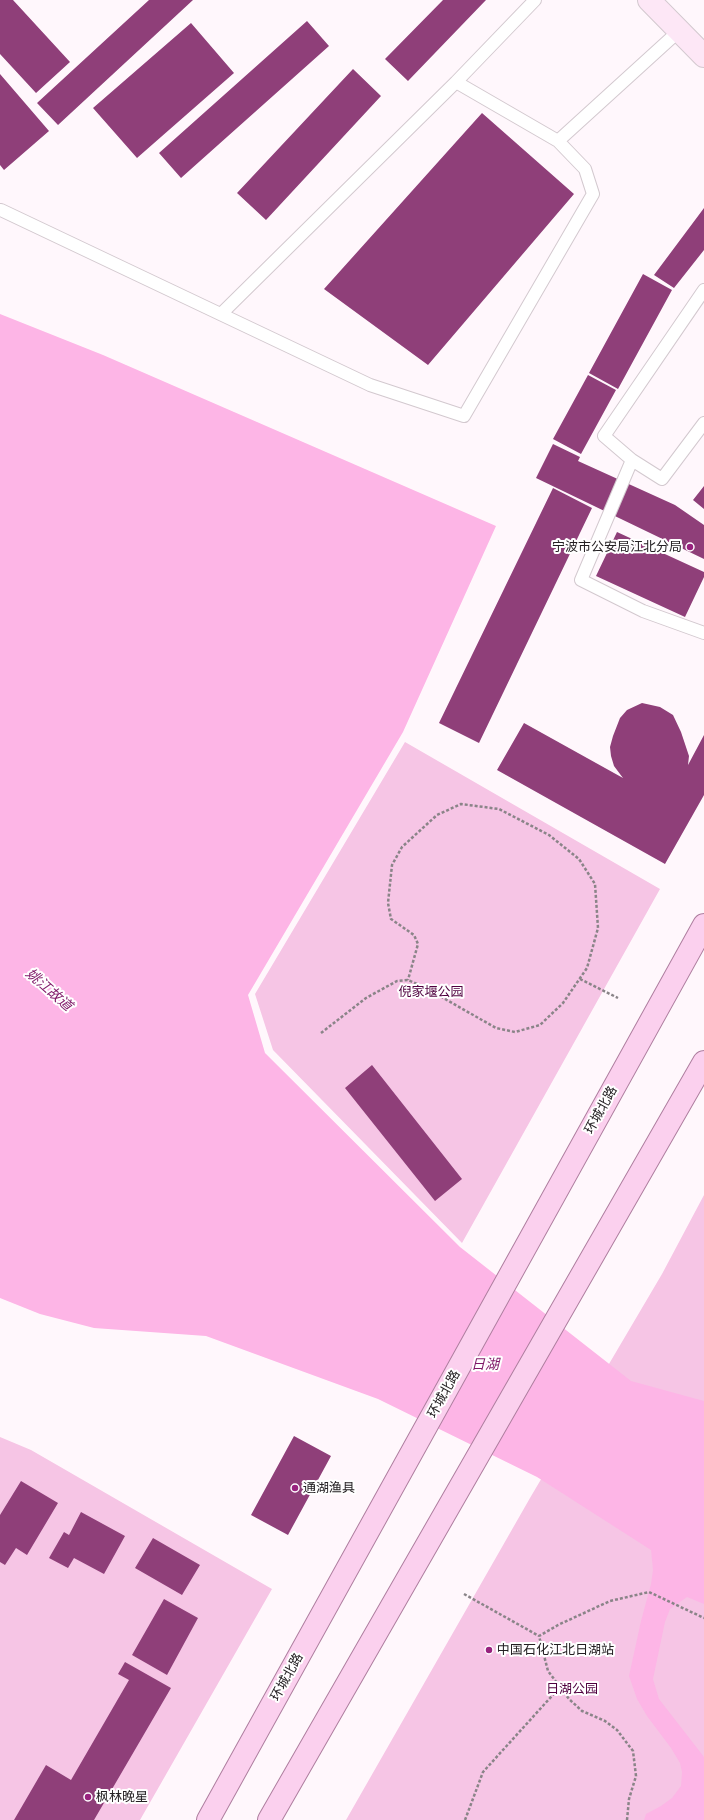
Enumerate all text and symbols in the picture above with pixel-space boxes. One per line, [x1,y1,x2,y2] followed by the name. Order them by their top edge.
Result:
[552,539,682,555] place label: 宁波市公安局江北分局
[685,542,695,552] marker: 宁波市公安局江北分局
[22,965,76,1015] water label: 姚江故道
[399,984,463,1000] park label: 倪家堰公园
[582,1083,620,1137] street label: 环城北路
[471,1357,499,1373] water label: 日湖
[425,1367,463,1421] street label: 环城北路
[303,1480,355,1496] place label: 通湖渔具
[290,1483,300,1493] marker: 通湖渔具
[497,1642,614,1658] place label: 中国石化江北日湖站
[484,1645,494,1655] marker: 中国石化江北日湖站
[268,1650,306,1704] street label: 环城北路
[546,1681,598,1697] park label: 日湖公园
[96,1789,148,1805] place label: 枫林晚星
[83,1792,93,1802] marker: 枫林晚星

